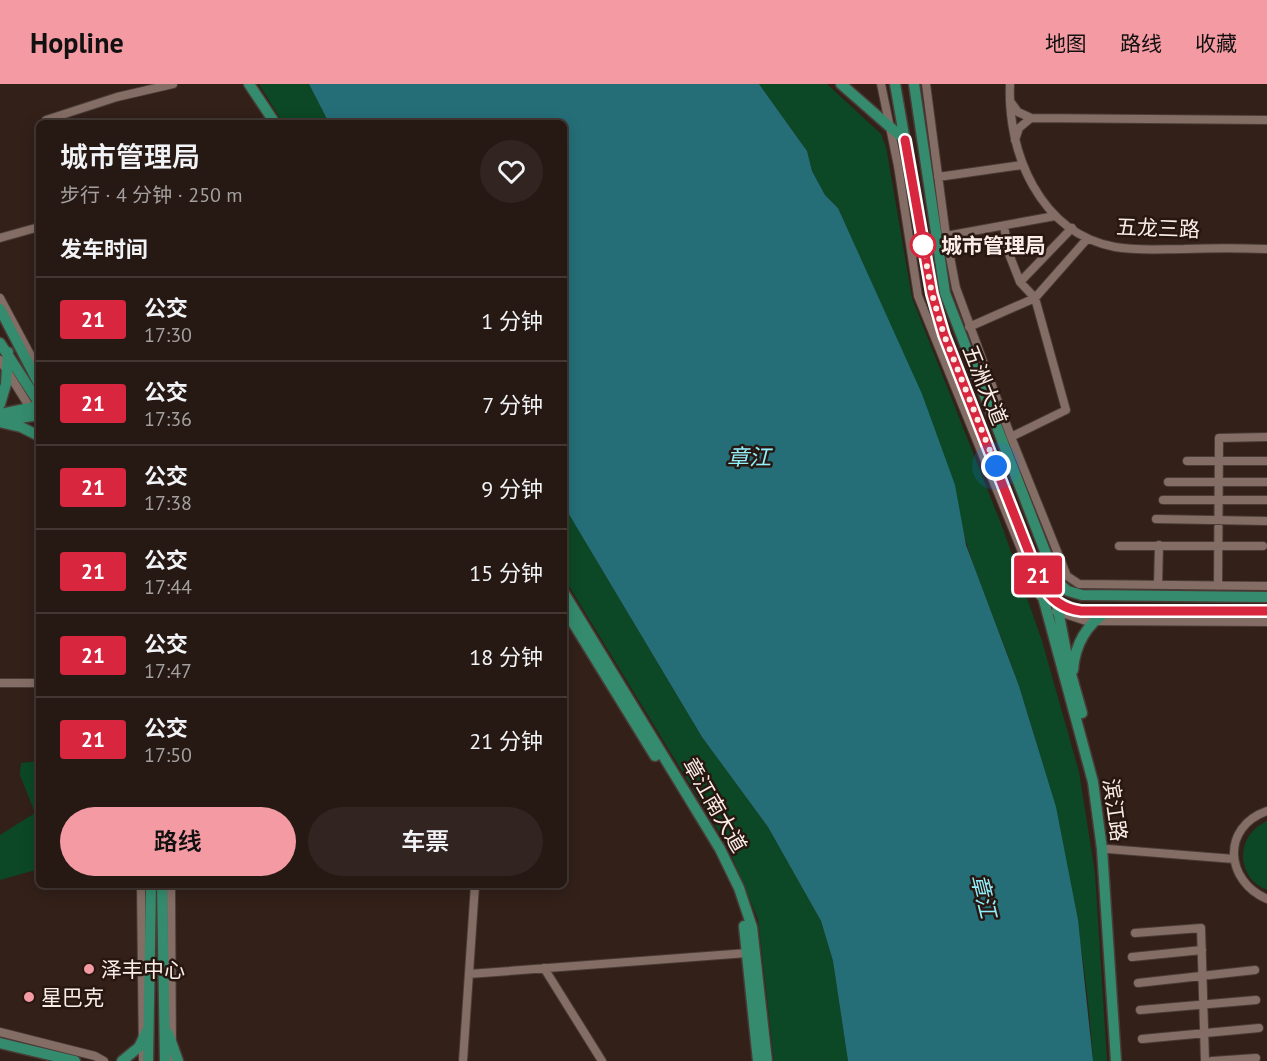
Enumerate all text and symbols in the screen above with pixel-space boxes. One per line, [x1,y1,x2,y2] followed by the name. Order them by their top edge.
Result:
[30,24,124,61] text: Hopline
[1045,30,1087,57] text: 地图
[1120,30,1162,57] text: 路线
[1195,30,1237,57] text: 收藏
[60,138,200,175] text: 城市管理局
[480,140,543,203] button: heart
[60,182,243,208] text: 步行 · 4 分钟 · 250 m
[1116,213,1200,243] street label: 五龙三路
[910,232,936,258] marker: 城市管理局
[941,232,1046,259] place label: 城市管理局
[60,235,148,263] text: 发车时间
[144,294,188,322] text: 公交
[81,306,105,333] text: 21
[481,307,543,335] text: 1 分钟
[144,322,192,348] text: 17:30
[957,341,1013,429] street label: 五洲大道
[144,378,188,406] text: 公交
[81,390,105,417] text: 21
[482,391,543,419] text: 7 分钟
[144,406,192,432] text: 17:36
[727,443,773,471] water label: 章江
[981,451,1011,481] your location
[144,462,188,490] text: 公交
[81,474,105,501] text: 21
[481,475,543,503] text: 9 分钟
[144,490,192,516] text: 17:38
[144,546,188,574] text: 公交
[1011,556,1065,594] line badge: 21
[81,558,105,585] text: 21
[469,559,543,587] text: 15 分钟
[1026,562,1050,589] text: 21
[144,574,192,600] text: 17:44
[144,630,188,658] text: 公交
[81,642,105,669] text: 21
[469,643,543,671] text: 18 分钟
[144,658,192,684] text: 17:47
[144,714,188,742] text: 公交
[81,726,105,753] text: 21
[469,727,543,755] text: 21 分钟
[144,742,192,768] text: 17:50
[677,753,753,857] street label: 章江南大道
[1097,777,1133,843] street label: 滨江路
[60,807,296,876] button: 路线
[308,807,543,876] button: 车票
[965,871,1003,923] water label: 章江
[101,956,185,983] place label: 泽丰中心
[82,962,96,976] marker: 泽丰中心
[41,984,104,1011] place label: 星巴克
[22,990,36,1004] marker: 星巴克

